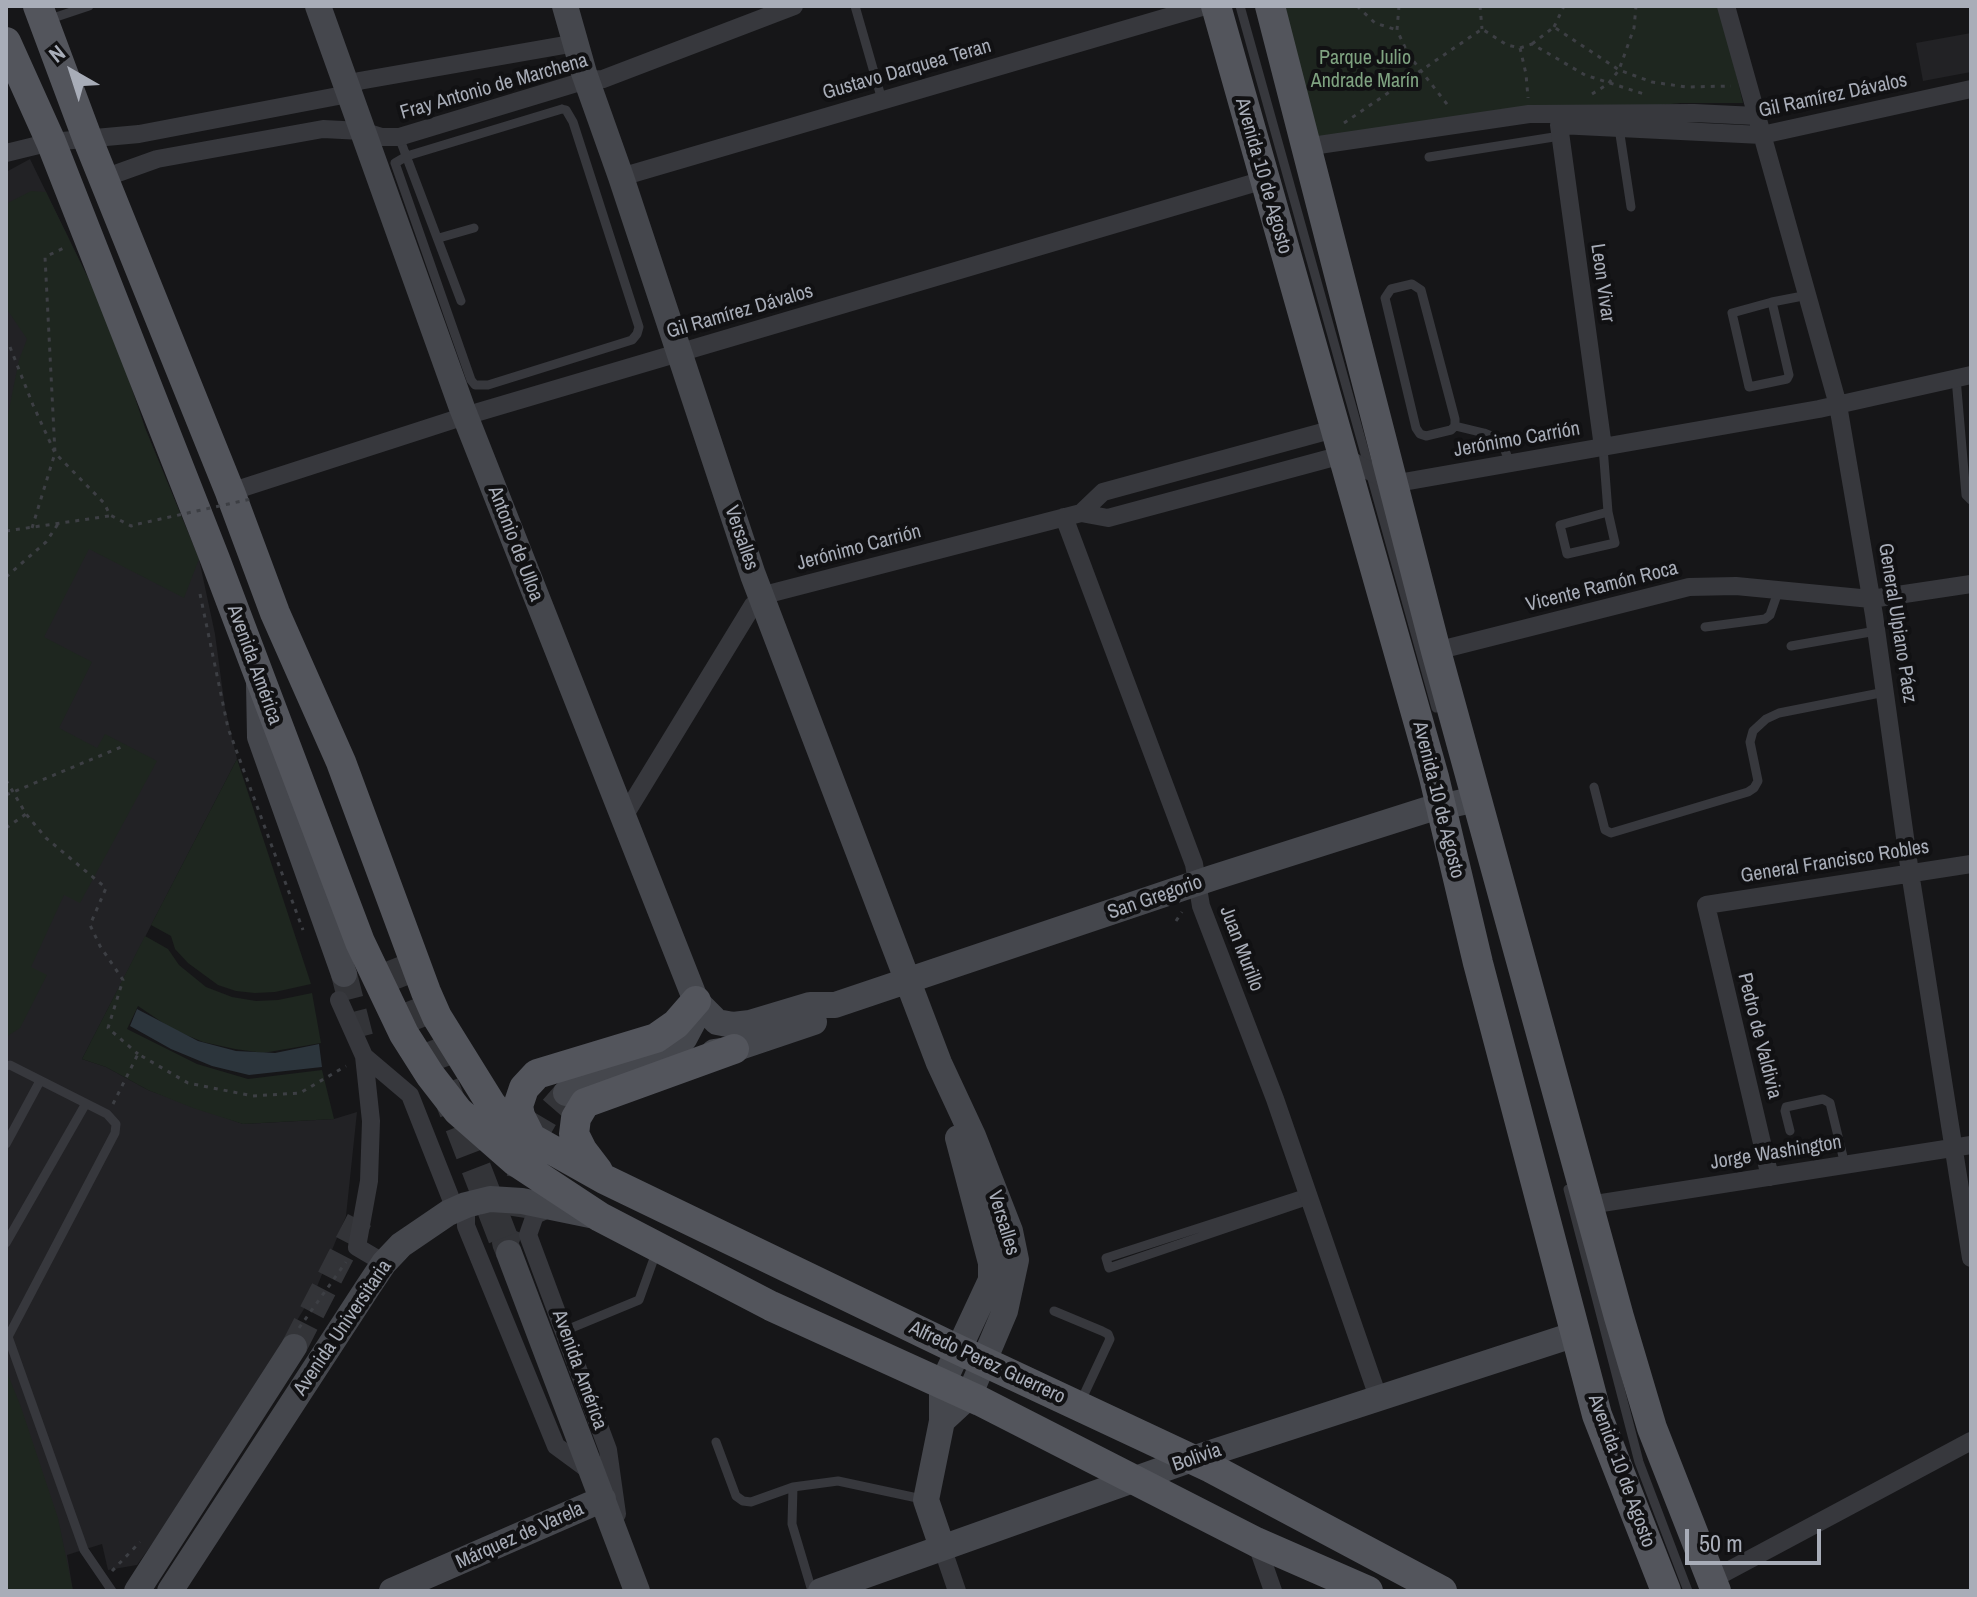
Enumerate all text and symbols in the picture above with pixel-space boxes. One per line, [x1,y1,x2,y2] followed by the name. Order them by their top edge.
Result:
[32,32,112,112] north arrow
[820,34,994,106] street label: Gustavo Darquea Teran
[42,38,71,69] text: N
[1311,47,1419,94] park label: Parque Julio Andrade Marín
[397,49,591,125] street label: Fray Antonio de Marchena
[1757,69,1909,123] street label: Gil Ramírez Dávalos
[1229,95,1297,257] street label: Avenida 10 de Agosto
[1585,242,1619,324] street label: Leon Vivar
[664,280,816,344] street label: Gil Ramírez Dávalos
[1452,417,1582,463] street label: Jerónimo Carrión
[482,483,548,605] street label: Antonio de Ulloa
[719,503,763,573] street label: Versalles
[794,520,924,576] street label: Jerónimo Carrión
[1873,541,1921,705] street label: General Ulpiano Páez
[1524,557,1680,617] street label: Vicente Ramón Roca
[221,602,287,728] street label: Avenida América
[1407,719,1469,881] street label: Avenida 10 de Agosto
[1739,835,1931,889] street label: General Francisco Robles
[1105,871,1205,925] street label: San Gregorio
[1214,903,1268,995] street label: Juan Murillo
[1732,970,1786,1102] street label: Pedro de Valdivia
[1709,1131,1843,1175] street label: Jorge Washington
[982,1188,1024,1258] street label: Versalles
[289,1256,397,1400] street label: Avenida Universitaria
[546,1307,612,1433] street label: Avenida América
[905,1316,1069,1410] street label: Alfredo Perez Guerrero
[1582,1391,1660,1551] street label: Avenida 10 de Agosto
[1169,1438,1225,1478] street label: Bolivia
[452,1497,588,1575] street label: Márquez de Varela
[1689,1513,1825,1563] scale bar
[1699,1527,1743,1559] text: 50 m

